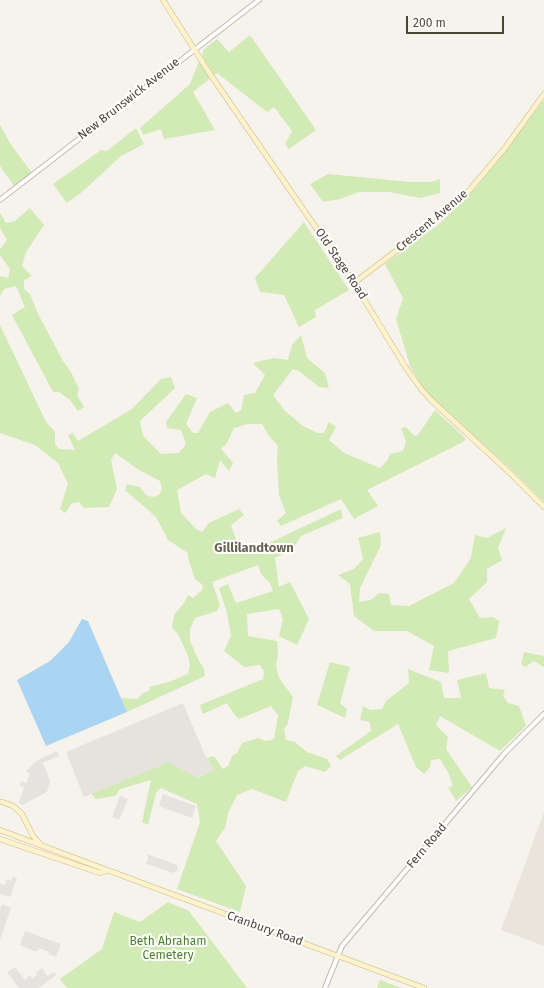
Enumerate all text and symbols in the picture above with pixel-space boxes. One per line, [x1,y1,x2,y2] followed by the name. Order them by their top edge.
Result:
[408,8,506,34] scale bar
[413,16,446,30] text: 200 m
[75,55,183,143] street label: New Brunswick Avenue
[393,187,471,255] street label: Crescent Avenue
[312,226,370,302] street label: Old Stage Road
[214,540,294,556] district label: Gillilandtown
[404,820,450,872] street label: Fern Road
[225,909,305,949] street label: Cranbury Road
[130,935,206,963] park label: Beth Abraham Cemetery

